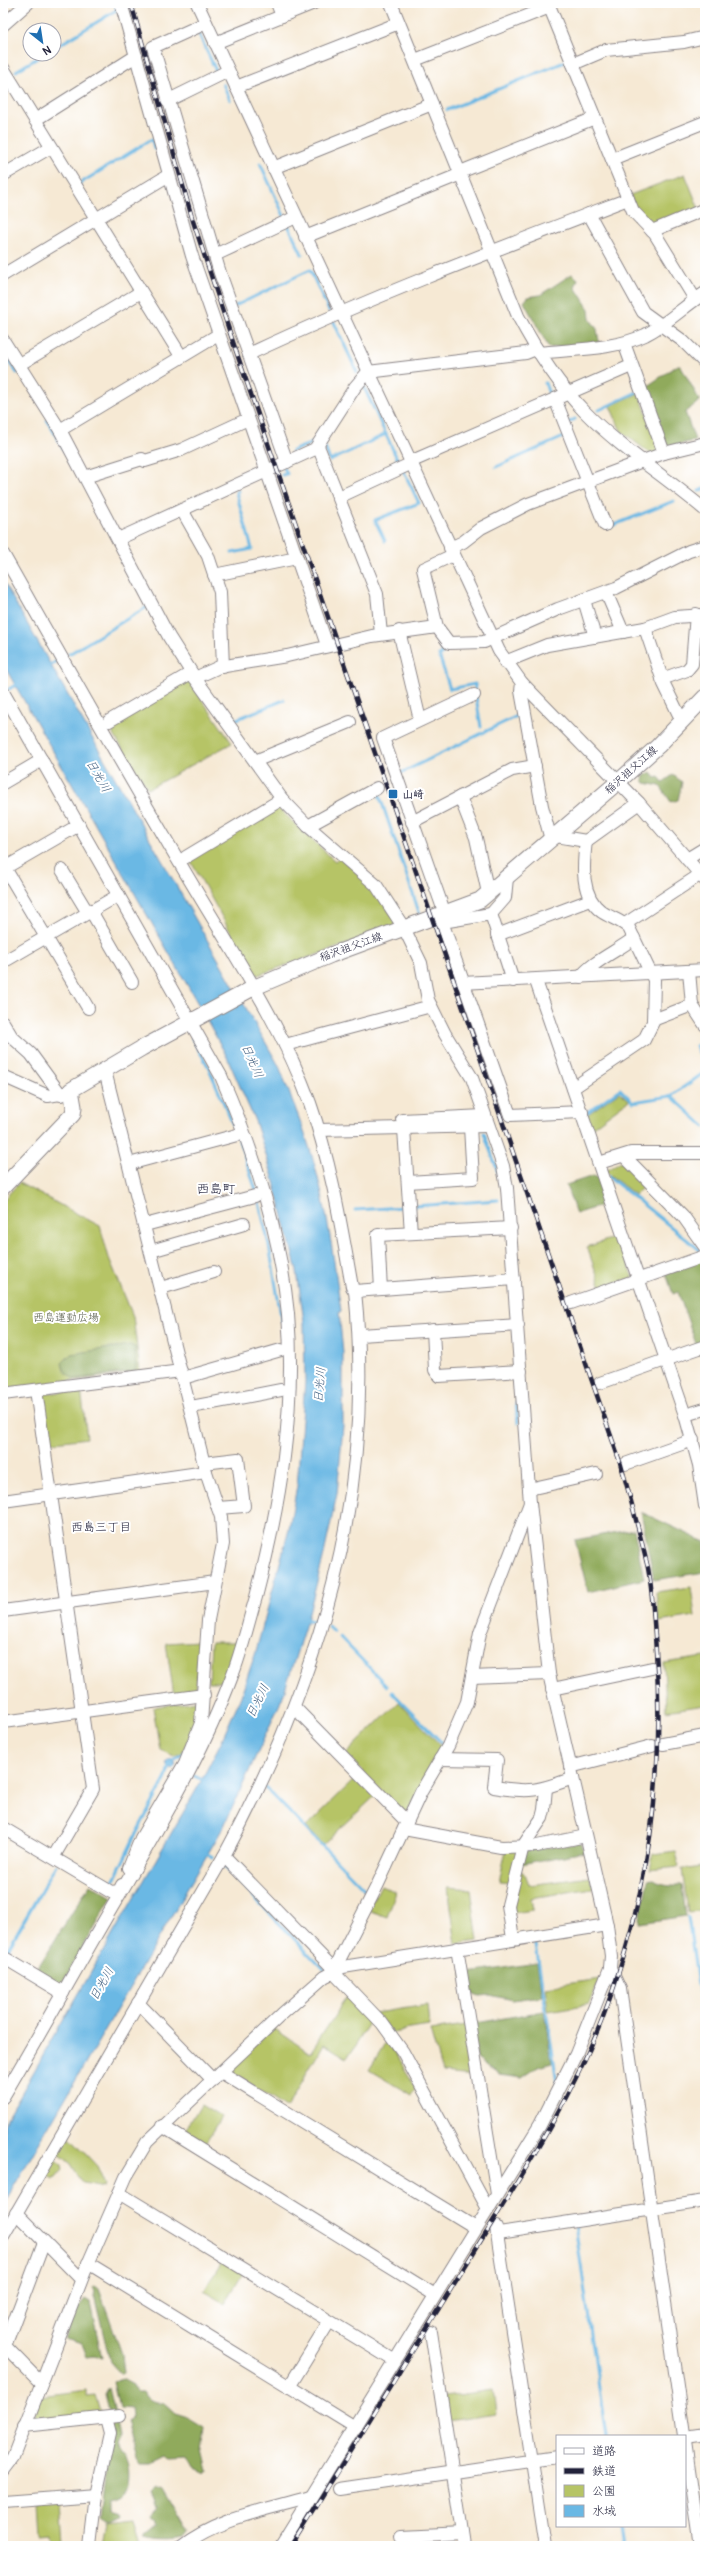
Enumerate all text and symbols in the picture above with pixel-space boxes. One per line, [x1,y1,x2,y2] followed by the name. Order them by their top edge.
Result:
[22,22,62,62] north arrow
[40,43,53,58] text: N
[602,743,660,797] street label: 稲沢祖父江線
[83,757,113,795] water label: 日光川
[387,788,399,800] marker: 山崎
[402,788,424,801] place label: 山崎
[318,930,384,964] street label: 稲沢祖父江線
[238,1041,266,1081] water label: 日光川
[196,1181,236,1197] district label: 西島町
[33,1311,99,1324] park label: 西島運動広場
[311,1366,329,1404] water label: 日光川
[71,1520,131,1535] district label: 西島三丁目
[243,1682,273,1720] water label: 日光川
[87,1965,117,2003] water label: 日光川
[556,2435,686,2527] legend
[592,2444,616,2459] text: 道路
[592,2464,616,2479] text: 鉄道
[592,2484,616,2499] text: 公園
[592,2504,616,2519] text: 水域

